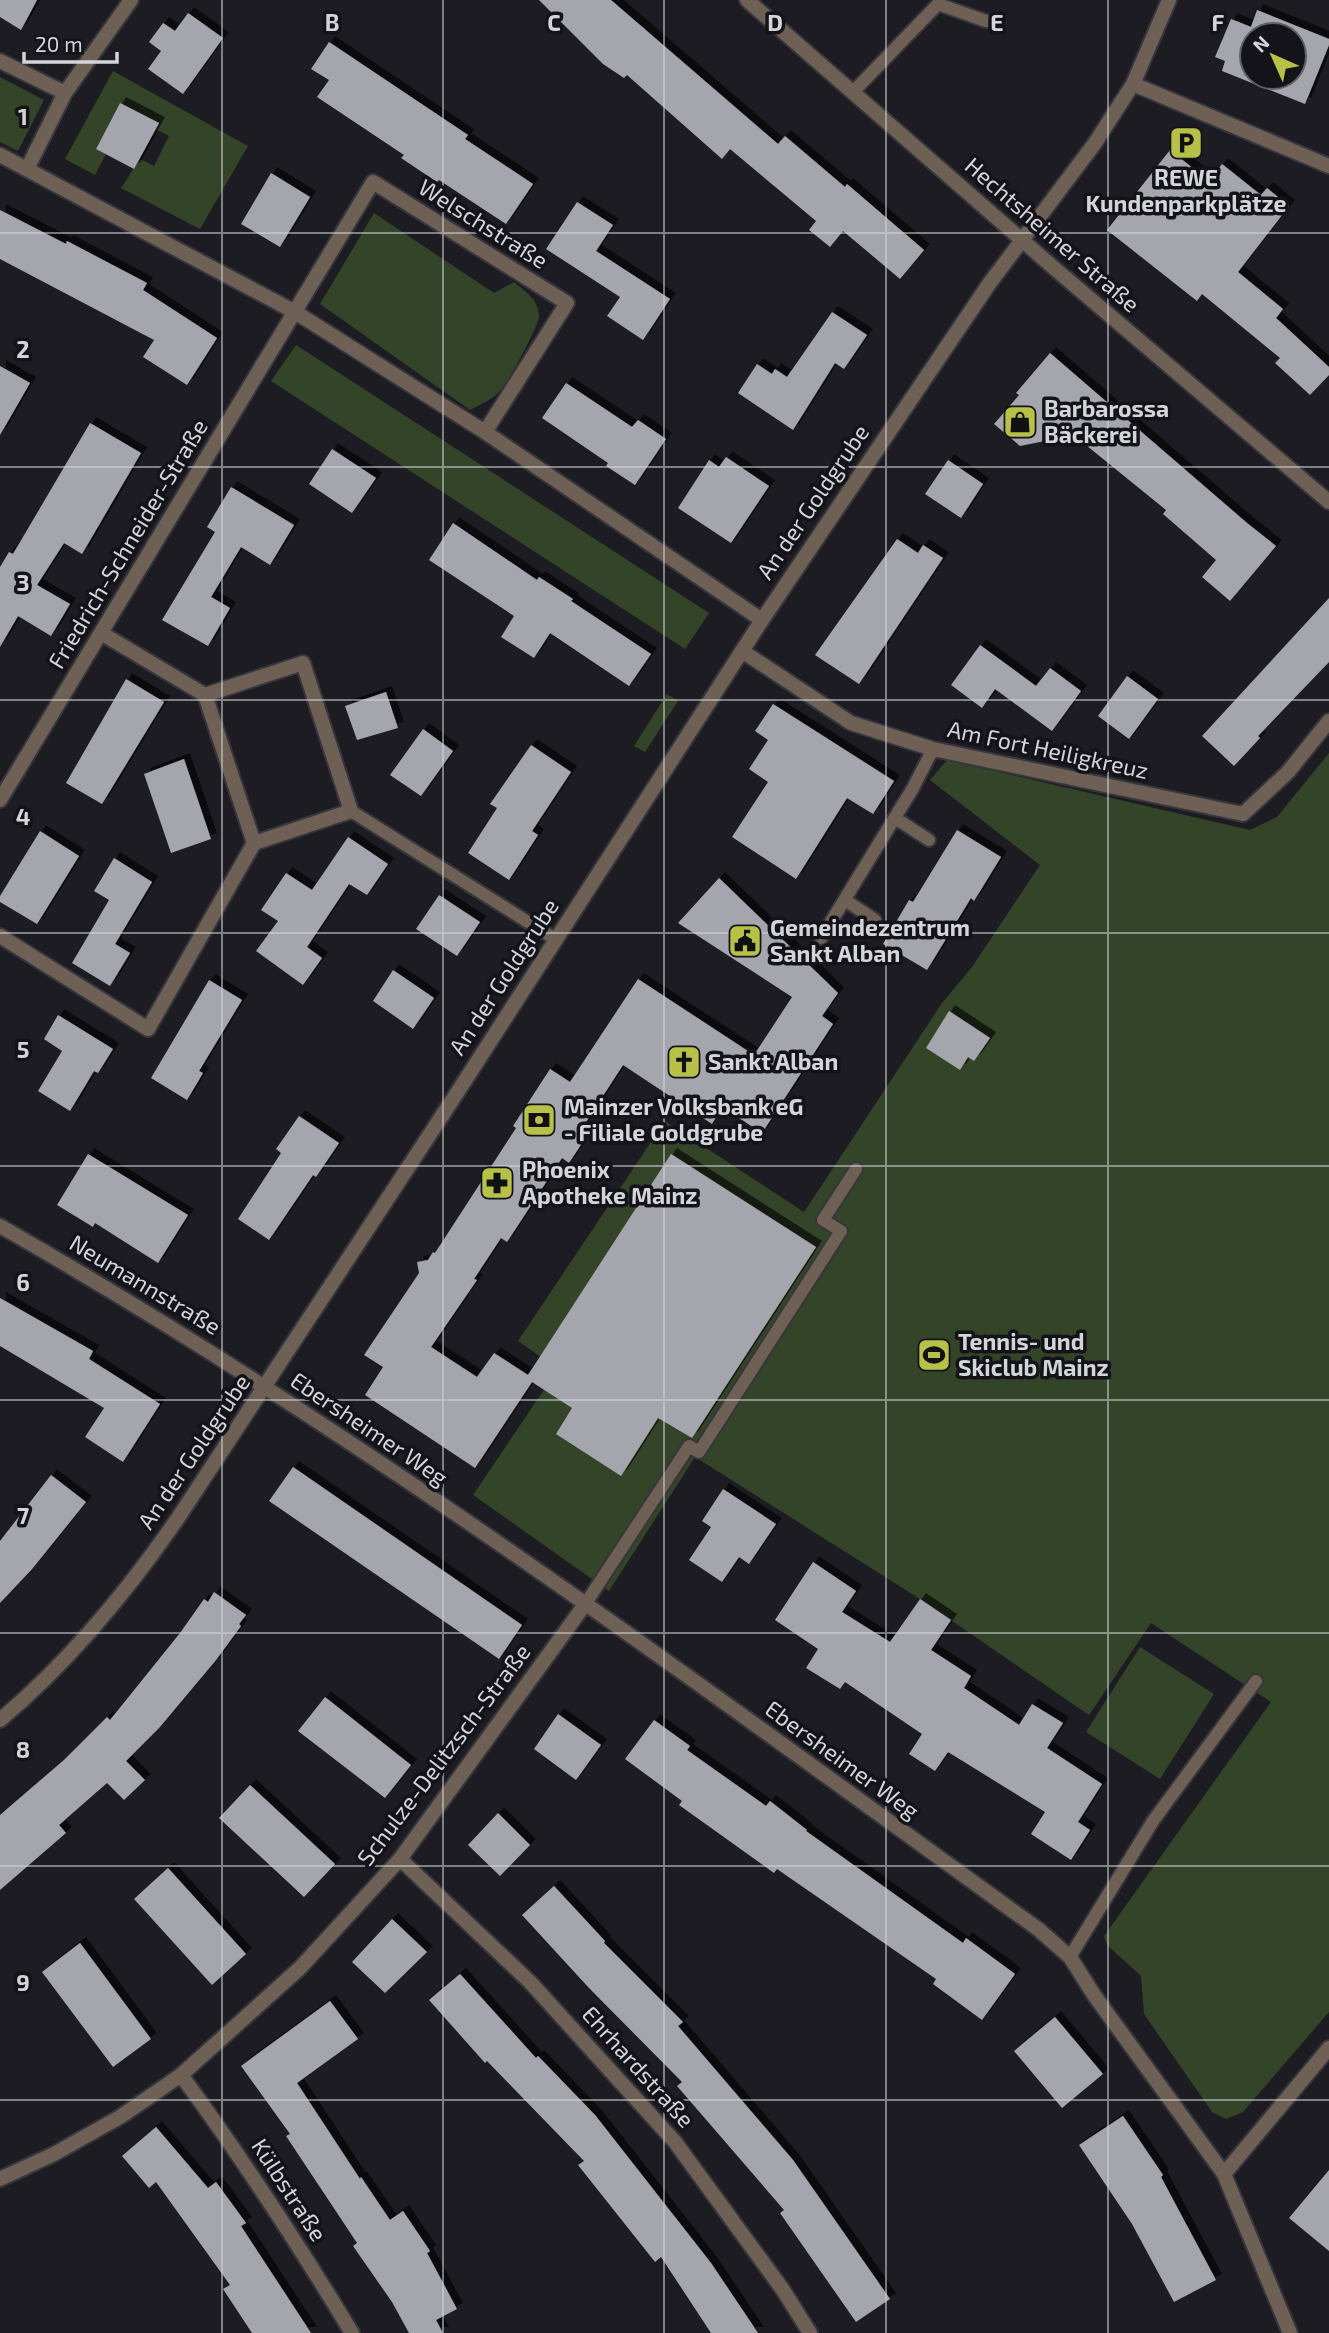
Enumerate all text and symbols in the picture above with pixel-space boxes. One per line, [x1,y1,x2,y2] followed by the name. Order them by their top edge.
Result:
[325,8,339,36] text: B
[547,8,561,36] text: C
[767,8,783,36] text: D
[990,8,1004,36] text: E
[1212,8,1225,36] text: F
[24,21,117,65] scale bar
[1238,21,1308,91] north arrow
[35,31,83,56] text: 20 m
[1248,31,1274,57] text: N
[18,102,28,130] text: 1
[1167,124,1205,162] parking icon: REWE Kundenparkplätze
[960,151,1146,318] street label: Hechtsheimer Straße
[1086,163,1286,217] place label: REWE Kundenparkplätze
[414,172,553,274] street label: Welschstraße
[16,335,30,363] text: 2
[1044,394,1169,448] place label: Barbarossa Bäckerei
[1001,403,1039,441] shop icon: Barbarossa Bäckerei
[41,414,213,673] street label: Friedrich-Schneider-Straße
[750,419,874,584] street label: An der Goldgrube
[16,568,30,596] text: 3
[945,714,1151,784] street label: Am Fort Heiligkreuz
[16,802,30,830] text: 4
[442,893,564,1060] street label: An der Goldgrube
[770,913,970,967] place label: Gemeindezentrum Sankt Alban
[726,922,764,960] public building icon: Gemeindezentrum Sankt Alban
[17,1035,29,1063] text: 5
[665,1043,703,1081] church icon: Sankt Alban
[708,1047,838,1075] place label: Sankt Alban
[564,1092,803,1146] place label: Mainzer Volksbank eG - Filiale Goldgrube
[520,1101,558,1139] bank icon: Mainzer Volksbank eG - Filiale Goldgrube
[522,1155,697,1209] place label: Phoenix Apotheke Mainz
[478,1164,516,1202] pharmacy icon: Phoenix Apotheke Mainz
[65,1228,226,1340] street label: Neumannstraße
[16,1268,30,1296] text: 6
[958,1327,1109,1381] place label: Tennis- und Skiclub Mainz
[915,1336,953,1374] sports icon: Tennis- und Skiclub Mainz
[286,1365,454,1491] street label: Ebersheimer Weg
[131,1369,255,1534] street label: An der Goldgrube
[17,1501,29,1529] text: 7
[351,1638,536,1871] street label: Schulze-Delitzsch-Straße
[760,1694,925,1824] street label: Ebersheimer Weg
[16,1735,30,1763] text: 8
[16,1968,30,1996] text: 9
[577,2000,701,2133] street label: Ehrhardstraße
[246,2133,333,2246] street label: Külbstraße

